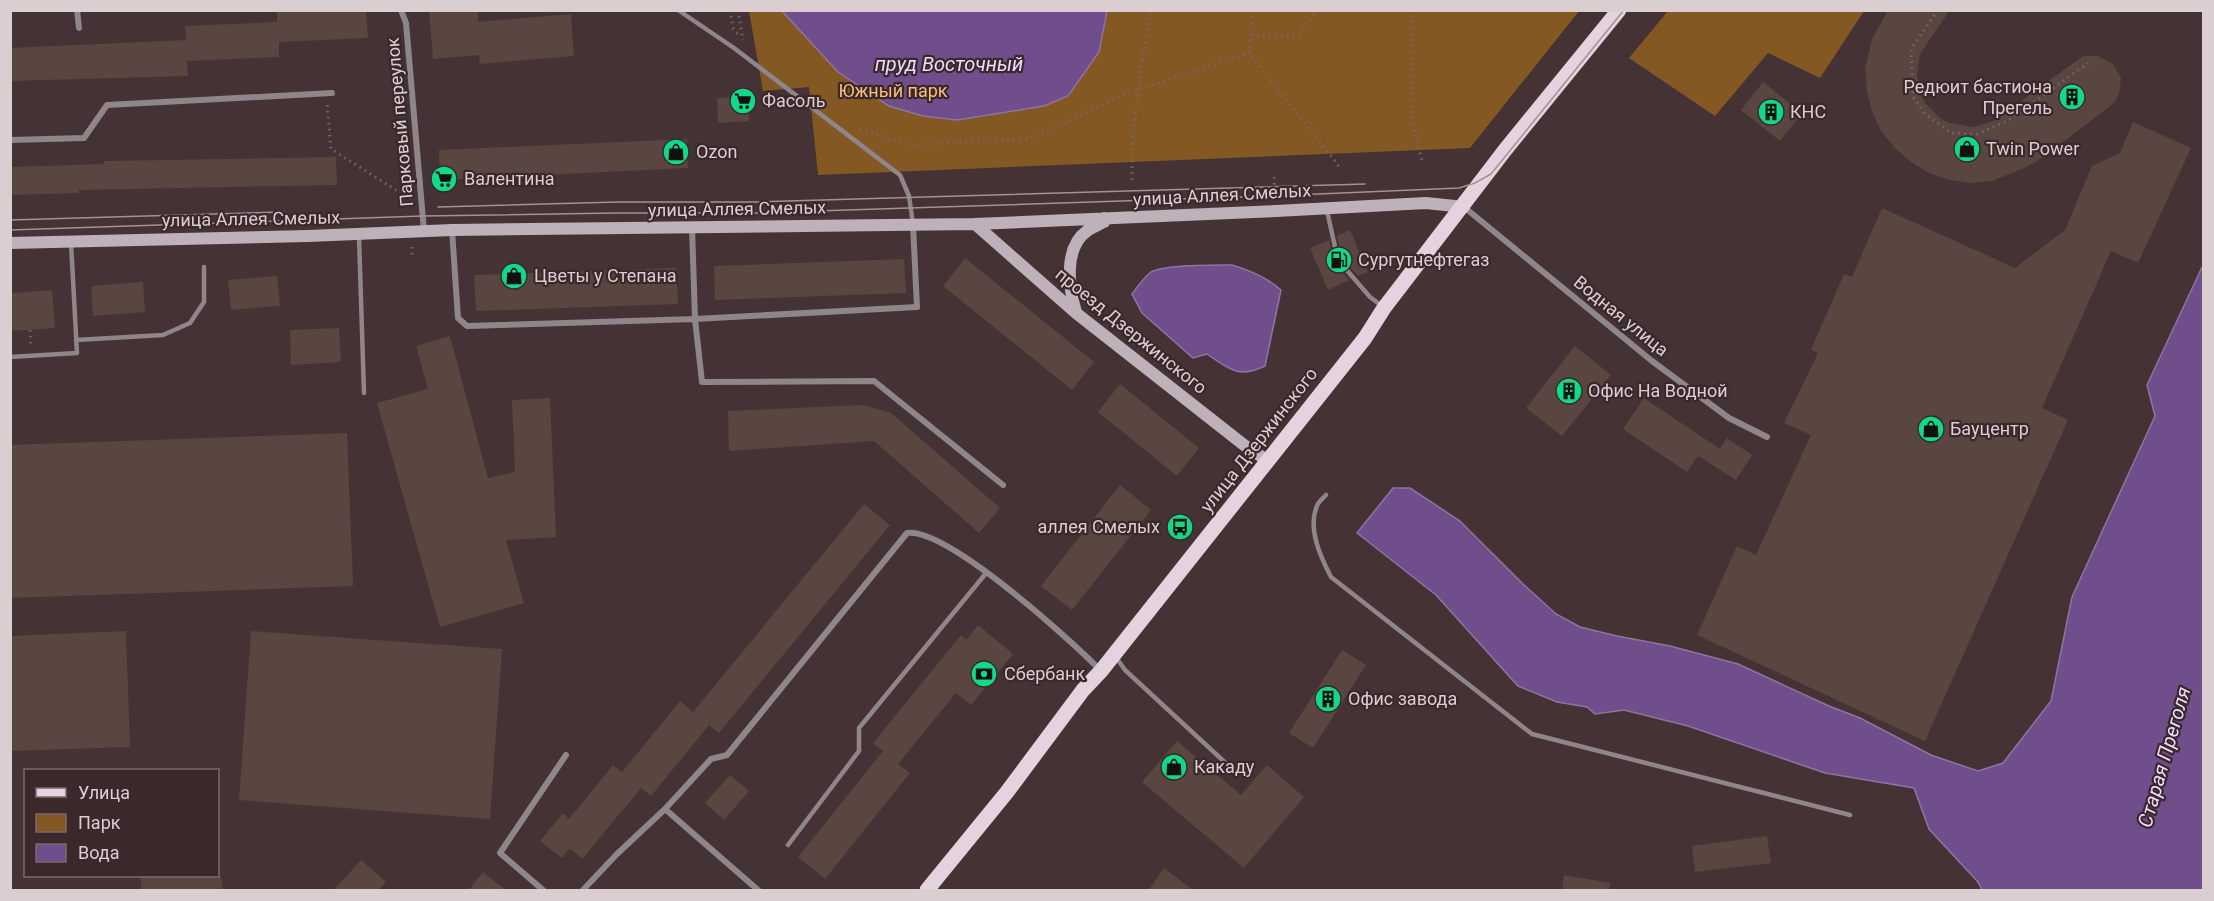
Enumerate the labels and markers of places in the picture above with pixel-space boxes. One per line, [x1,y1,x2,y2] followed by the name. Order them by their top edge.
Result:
[1903,76,2052,118] place label: Редюит бастиона Прегель
[2057,82,2087,112] building icon: Редюит бастиона Прегель
[728,86,758,116] supermarket icon: Фасоль
[762,90,825,111] place label: Фасоль
[1756,97,1786,127] building icon: КНС
[1790,101,1826,122] place label: КНС
[1952,134,1982,164] shop icon: Twin Power
[661,137,691,167] shop icon: Ozon
[1986,138,2079,159] place label: Twin Power
[696,141,737,162] place label: Ozon
[429,164,459,194] supermarket icon: Валентина
[464,168,555,189] place label: Валентина
[1324,245,1354,275] fuel station icon: Сургутнефтегаз
[1358,249,1489,270] place label: Сургутнефтегаз
[499,261,529,291] shop icon: Цветы у Степана
[534,265,677,286] place label: Цветы у Степана
[1554,376,1584,406] building icon: Офис На Водной
[1588,380,1728,401] place label: Офис На Водной
[1916,414,1946,444] shop icon: Бауцентр
[1950,418,2029,439] place label: Бауцентр
[1165,512,1195,542] bus stop icon: аллея Смелых
[1038,516,1160,537] place label: аллея Смелых
[969,659,999,689] bank icon: Сбербанк
[1004,663,1085,684] place label: Сбербанк
[1313,684,1343,714] building icon: Офис завода
[1348,688,1457,709] place label: Офис завода
[1159,752,1189,782] shop icon: Какаду
[1194,756,1255,777] place label: Какаду

